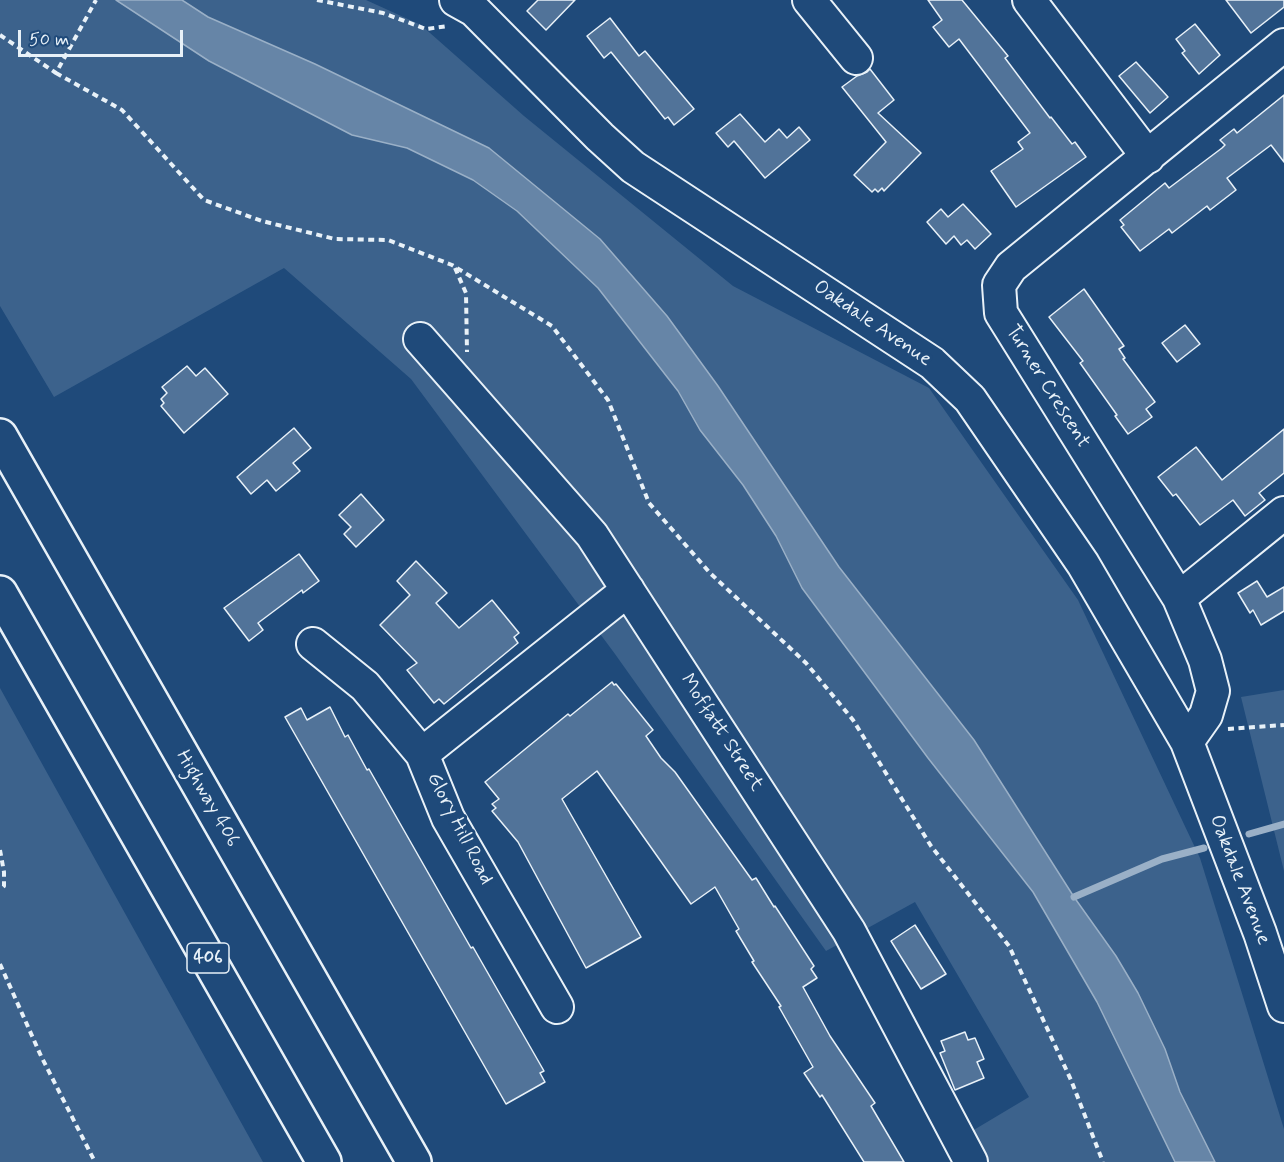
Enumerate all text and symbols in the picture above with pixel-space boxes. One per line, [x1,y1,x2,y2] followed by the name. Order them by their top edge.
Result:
[21,18,186,56] scale bar
[29,28,69,52] text: 50 m
[808,276,936,372] street label: Oakdale Avenue
[999,321,1095,453] street label: Turner Crescent
[674,670,768,796] street label: Moffatt Street
[170,746,244,852] street label: Highway 406
[420,769,498,889] street label: Glory Hill Road
[1203,812,1275,948] street label: Oakdale Avenue
[187,943,229,973] road number: 406

